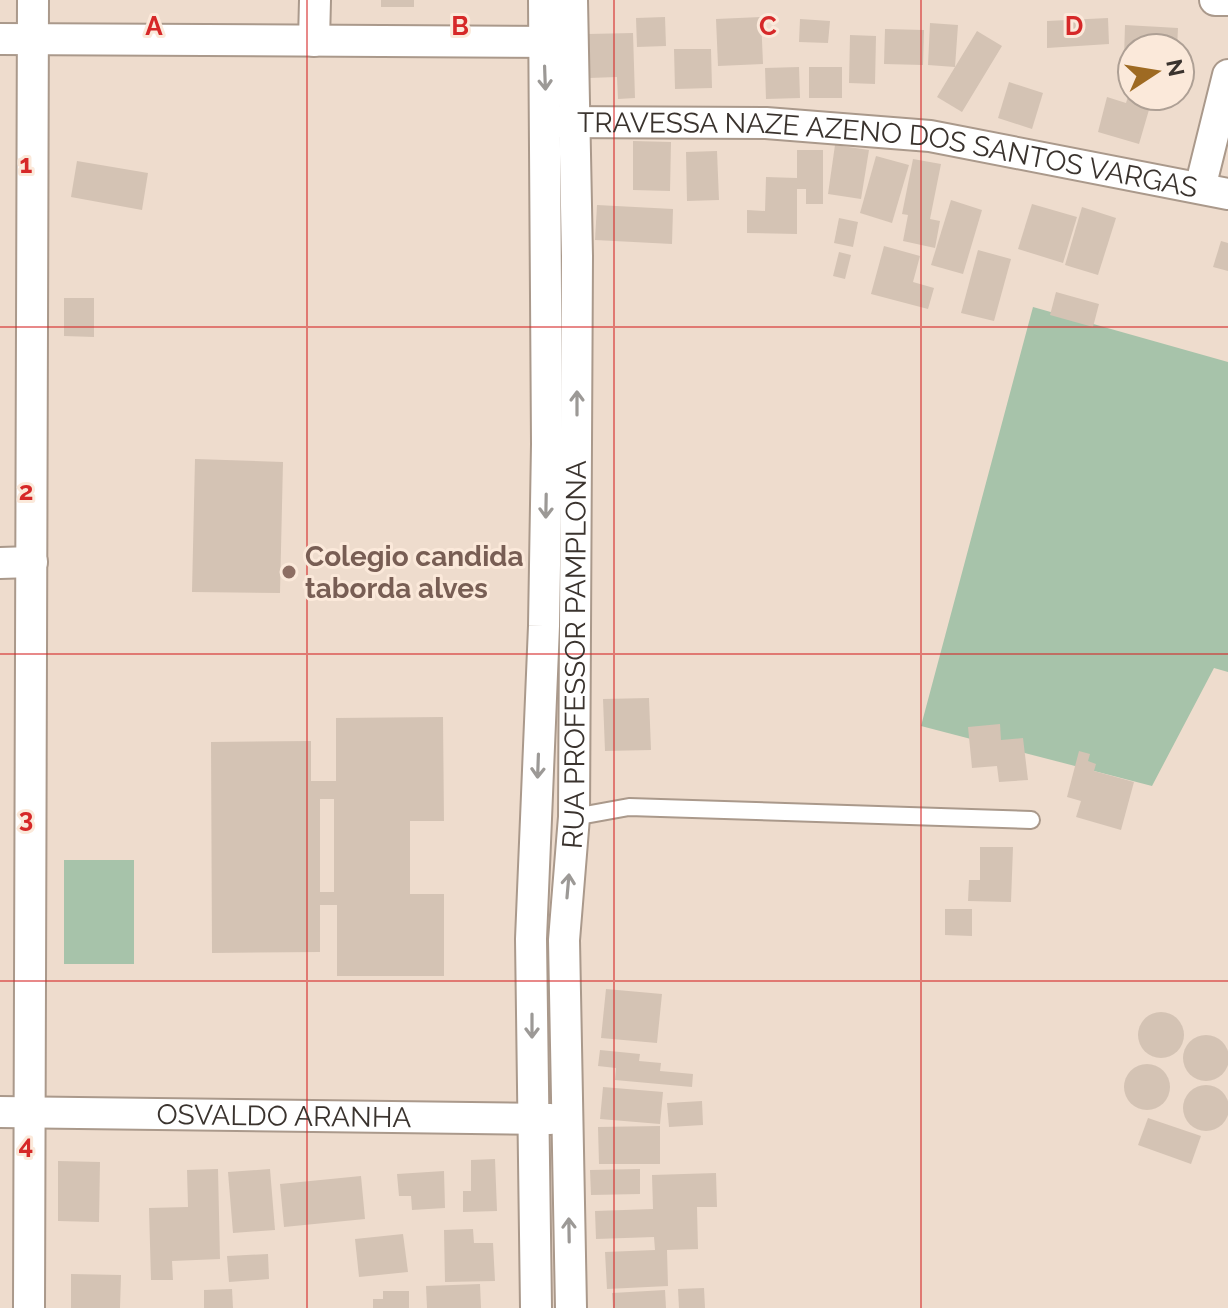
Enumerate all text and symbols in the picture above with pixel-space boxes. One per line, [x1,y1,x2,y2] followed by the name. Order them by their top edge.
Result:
[145,11,163,41] text: A
[451,11,469,41] text: B
[759,11,777,41] text: C
[1065,11,1083,41] text: D
[1116,32,1196,112] north arrow
[1161,57,1190,79] text: N
[538,64,553,91] one-way arrow
[577,106,1200,205] street label: TRAVESSA NAZE AZENO DOS SANTOS VARGAS
[20,149,33,179] text: 1
[569,390,585,417] one-way arrow
[555,460,593,850] street label: RUA PROFESSOR PAMPLONA
[19,476,33,506] text: 2
[538,492,554,519] one-way arrow
[305,540,523,605] place label: Colegio candida taborda alves
[280,563,298,581] marker: Colegio candida taborda alves
[531,752,546,779] one-way arrow
[19,803,33,833] text: 3
[561,873,576,900] one-way arrow
[524,1012,540,1039] one-way arrow
[156,1098,412,1134] street label: OSVALDO ARANHA
[19,1130,33,1160] text: 4
[561,1217,576,1244] one-way arrow

